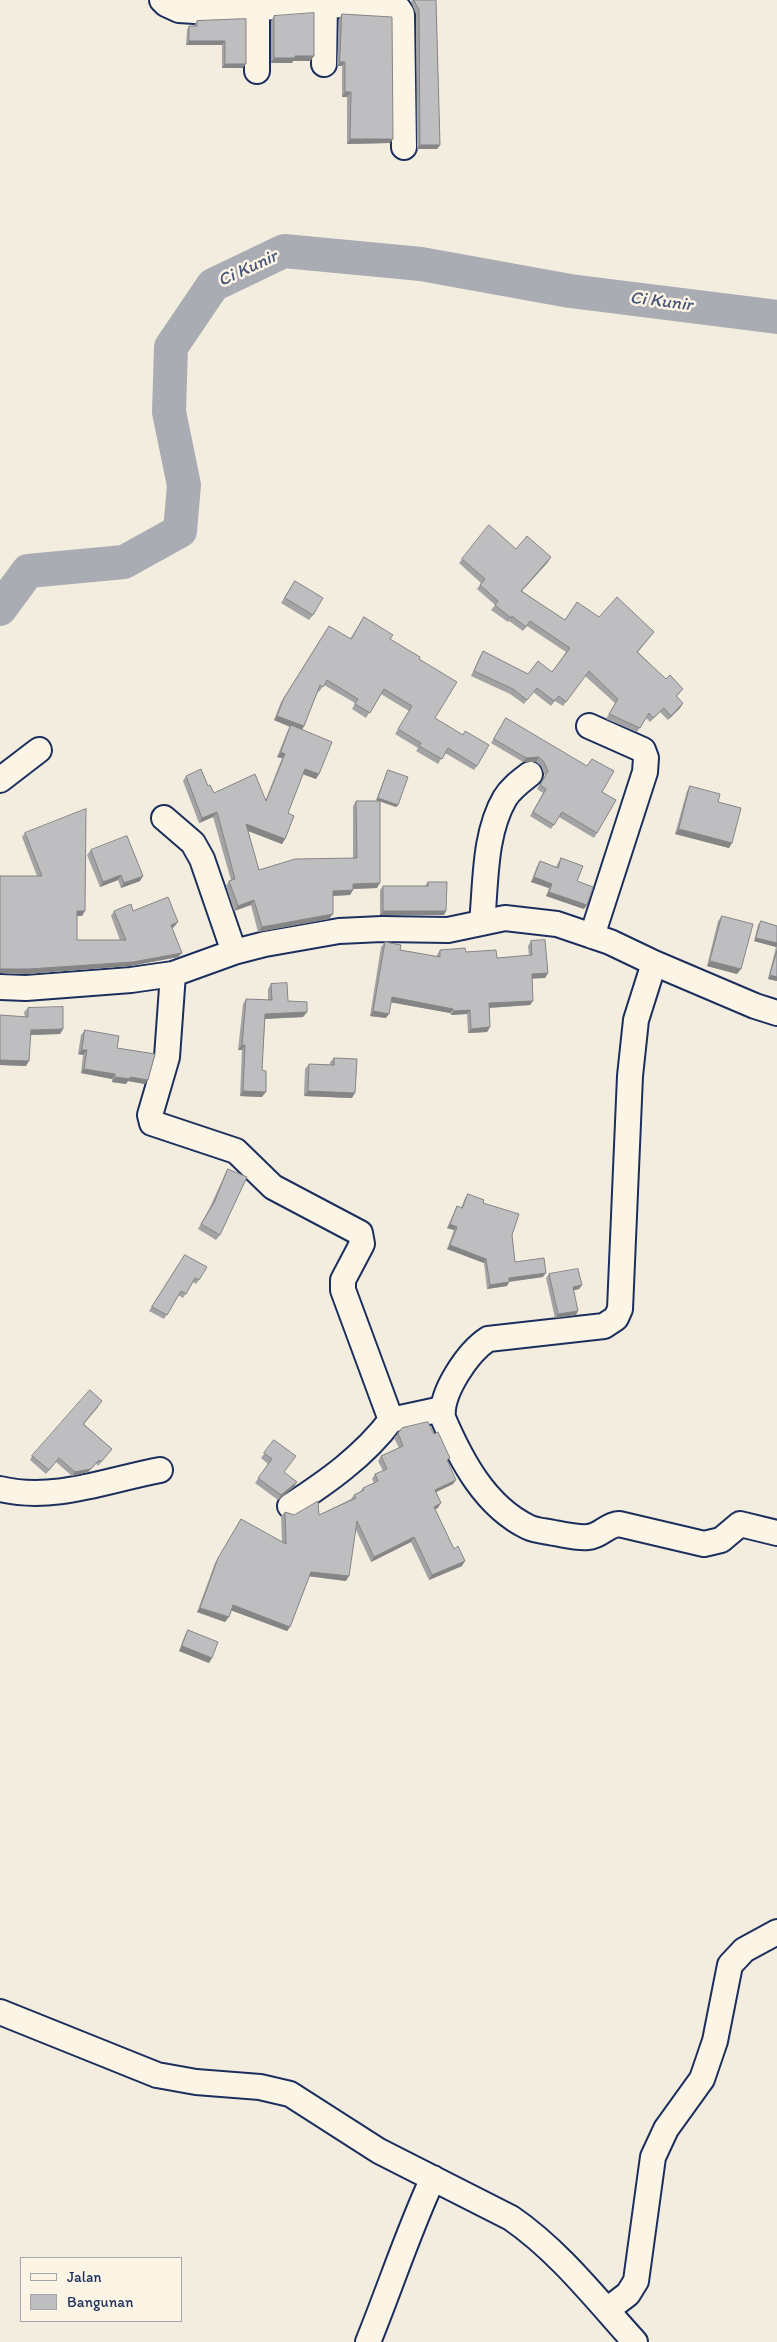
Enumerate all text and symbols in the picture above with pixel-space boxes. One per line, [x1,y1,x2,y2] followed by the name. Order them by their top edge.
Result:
[215,246,281,292] water label: Ci Kunir
[628,287,694,317] water label: Ci Kunir
[20,2257,182,2322] legend
[67,2268,101,2286] text: Jalan
[67,2293,134,2311] text: Bangunan

